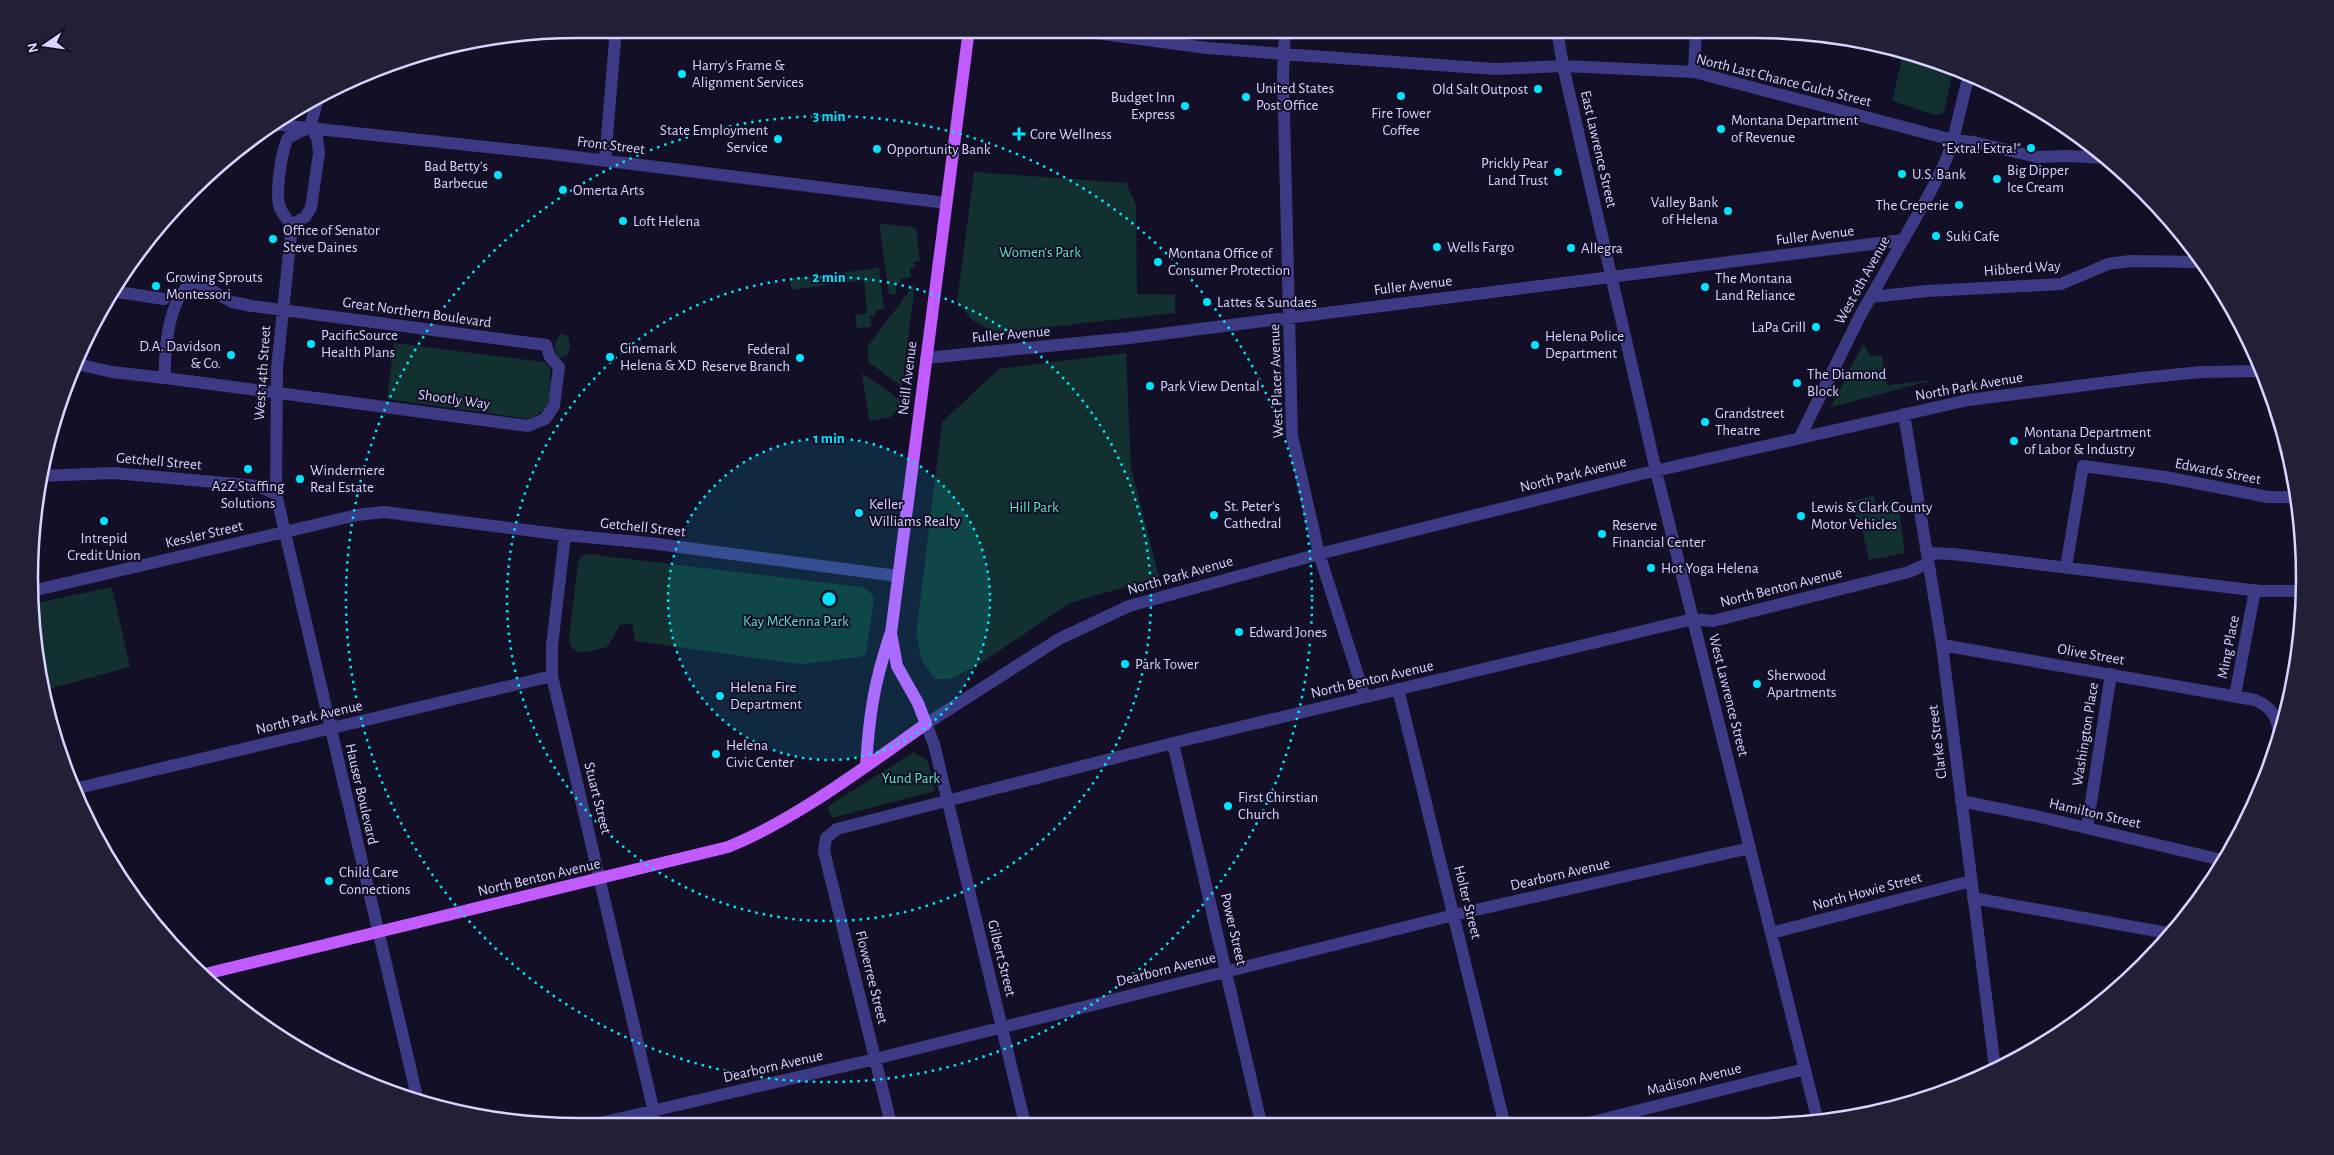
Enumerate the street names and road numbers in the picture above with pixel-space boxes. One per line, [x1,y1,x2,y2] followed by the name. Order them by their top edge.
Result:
[1695,51,1873,110] street label: North Last Chance Gulch Street
[1578,89,1619,209] street label: East Lawrence Street
[576,134,646,157] street label: Front Street
[1775,223,1855,248] street label: Fuller Avenue
[1832,234,1893,327] street label: West 6th Avenue
[1983,258,2062,279] street label: Hibberd Way
[1373,273,1453,298] street label: Fuller Avenue
[342,295,493,330] street label: Great Northern Boulevard
[1267,323,1286,439] street label: West Placer Avenue
[971,324,1051,345] street label: Fuller Avenue
[252,325,273,421] street label: West 14th Street
[896,340,919,416] street label: Neill Avenue
[1914,370,2024,403] street label: North Park Avenue
[417,387,491,412] street label: Shootly Way
[116,450,203,473] street label: Getchell Street
[1518,454,1628,495] street label: North Park Avenue
[2174,456,2262,487] street label: Edwards Street
[599,516,687,539] street label: Getchell Street
[164,518,245,551] street label: Kessler Street
[1126,553,1235,598] street label: North Park Avenue
[1718,565,1844,610] street label: North Benton Avenue
[2215,614,2242,680] street label: Ming Place
[1706,632,1751,758] street label: West Lawrence Street
[2056,641,2126,668] street label: Olive Street
[1309,658,1435,701] street label: North Benton Avenue
[2070,681,2101,787] street label: Washington Place
[254,698,364,737] street label: North Park Avenue
[1925,704,1949,780] street label: Clarke Street
[343,742,380,846] street label: Hauser Boulevard
[581,761,614,836] street label: Stuart Street
[2048,796,2142,831] street label: Hamilton Street
[476,856,602,899] street label: North Benton Avenue
[1509,856,1612,893] street label: Dearborn Avenue
[1451,864,1484,941] street label: Holter Street
[1811,870,1924,913] street label: North Howie Street
[1218,891,1249,967] street label: Power Street
[985,918,1018,998] street label: Gilbert Street
[853,929,890,1025] street label: Flowerree Street
[1115,950,1217,989] street label: Dearborn Avenue
[722,1048,825,1085] street label: Dearborn Avenue
[1645,1060,1743,1098] street label: Madison Avenue

